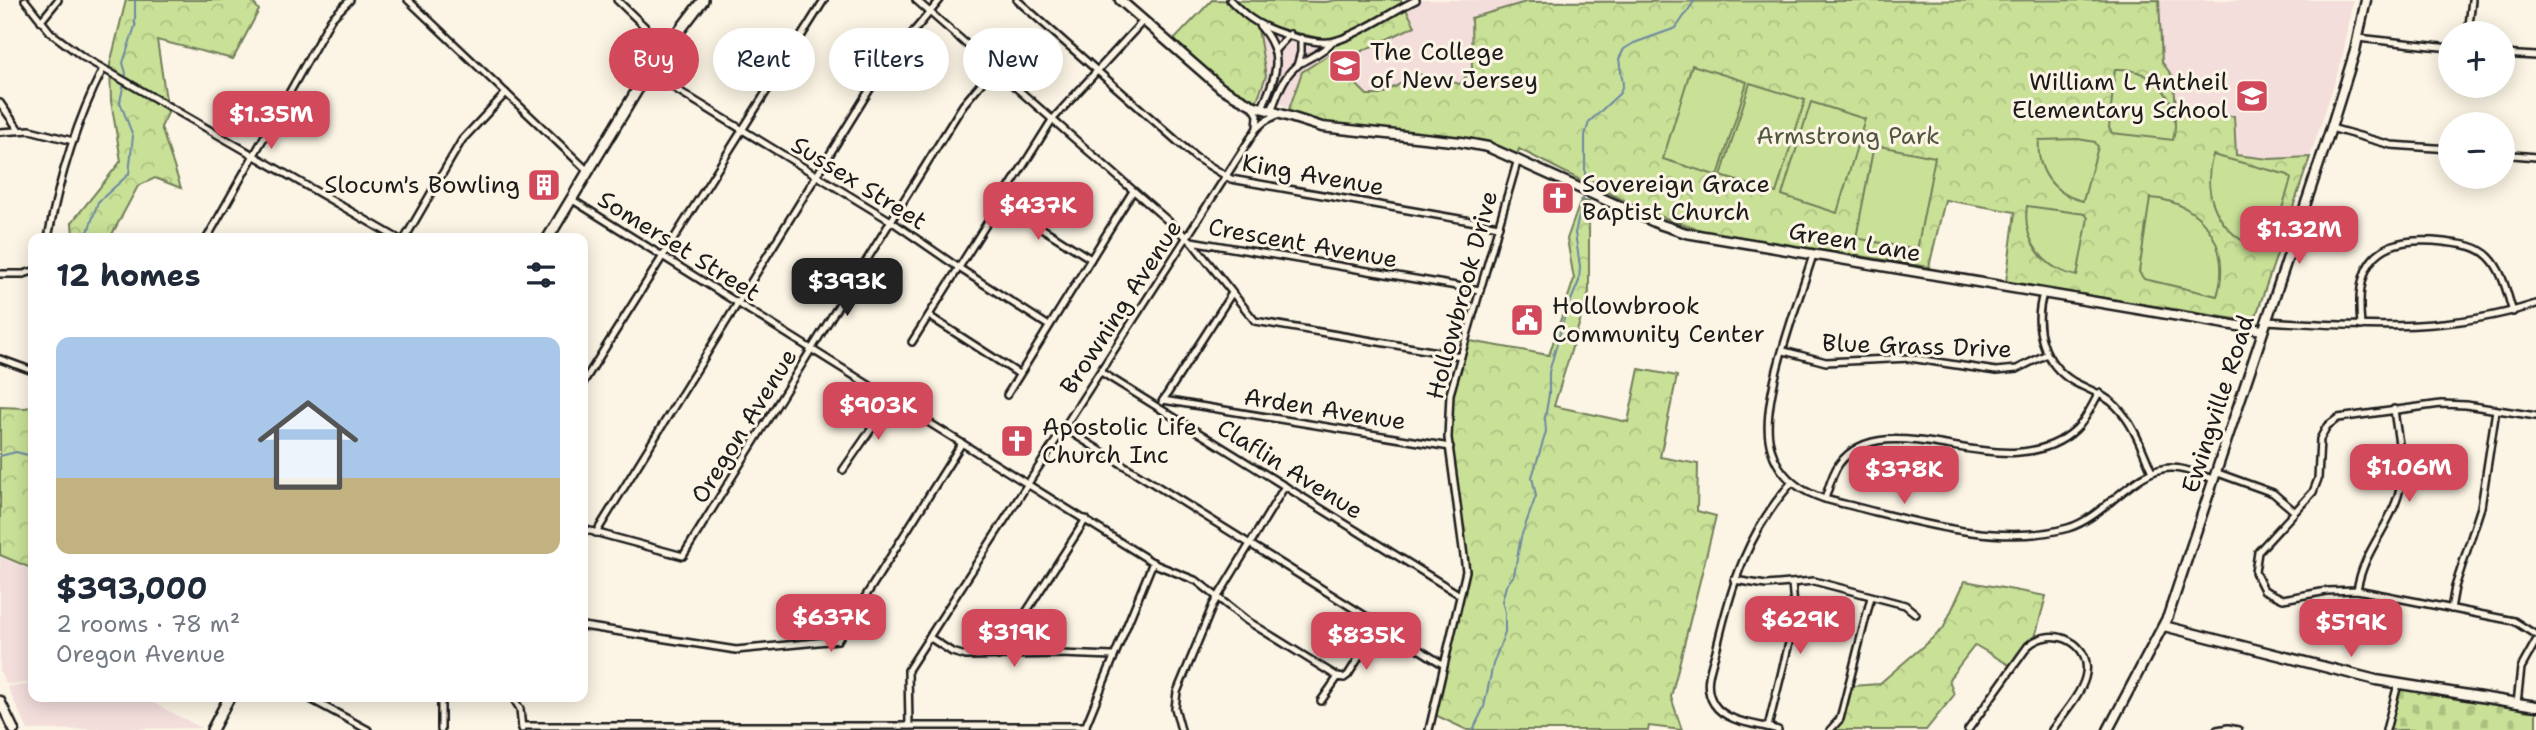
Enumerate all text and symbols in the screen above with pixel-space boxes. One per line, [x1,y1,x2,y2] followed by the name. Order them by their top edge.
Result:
[2438,21,2515,189] map controls
[2438,21,2515,98] button: +
[609,28,699,91] chip: Buy
[713,28,815,91] chip: Rent
[829,28,949,91] chip: Filters
[963,28,1063,91] chip: New
[1370,36,1538,96] place label: The College of New Jersey
[1326,47,1364,85] school or university icon: The College of New Jersey
[2012,66,2229,126] place label: William L Antheil Elementary School
[2233,77,2271,115] school or university icon: William L Antheil Elementary School
[214,92,328,151] pin: $1.35M
[229,99,313,129] text: $1.35M
[2438,112,2515,189] button: −
[1756,120,1940,152] park label: Armstrong Park
[785,129,933,237] street label: Sussex Street
[1240,147,1386,203] street label: King Avenue
[525,166,563,204] building icon: Slocum's Bowling
[1582,168,1770,228] place label: Sovereign Grace Baptist Church
[324,169,520,201] place label: Slocum's Bowling
[1539,179,1577,217] church icon: Sovereign Grace Baptist Church
[989,182,1087,242] pin: $437K
[592,183,766,309] street label: Somerset Street
[1419,187,1505,403] street label: Hollowbrook Drive
[999,190,1077,220] text: $437K
[2242,206,2356,266] pin: $1.32M
[1206,211,1400,275] street label: Crescent Avenue
[1053,214,1189,400] street label: Browning Avenue
[2256,214,2342,244] text: $1.32M
[1786,215,1924,269] street label: Green Lane
[56,255,200,296] text: 12 homes
[522,256,560,294] icon: filters
[798,258,896,318] pin: $393K
[808,266,886,296] text: $393K
[1552,290,1765,350] place label: Hollowbrook Community Center
[1508,301,1546,339] public building icon: Hollowbrook Community Center
[2174,311,2262,497] street label: Ewingville Road
[1821,327,2013,365] street label: Blue Grass Drive
[684,342,804,510] street label: Oregon Avenue
[1242,380,1408,438] street label: Arden Avenue
[245,382,371,508] icon: home
[829,382,927,442] pin: $903K
[839,390,917,420] text: $903K
[1042,411,1197,471] place label: Apostolic Life Church Inc
[1211,411,1369,527] street label: Claflin Avenue
[998,422,1036,460] church icon: Apostolic Life Church Inc
[2352,444,2466,504] pin: $1.06M
[1855,447,1953,506] pin: $378K
[2366,452,2452,482] text: $1.06M
[1865,454,1943,484] text: $378K
[56,568,208,609] text: $393,000
[782,594,880,654] pin: $637K
[1751,596,1849,656] pin: $629K
[2302,600,2400,659] pin: $519K
[792,602,870,632] text: $637K
[1761,604,1839,634] text: $629K
[2315,607,2387,637] text: $519K
[56,609,240,639] text: 2 rooms · 78 m²
[965,610,1063,669] pin: $319K
[1317,612,1415,672] pin: $835K
[978,617,1050,647] text: $319K
[1327,620,1405,650] text: $835K
[56,639,226,669] text: Oregon Avenue

